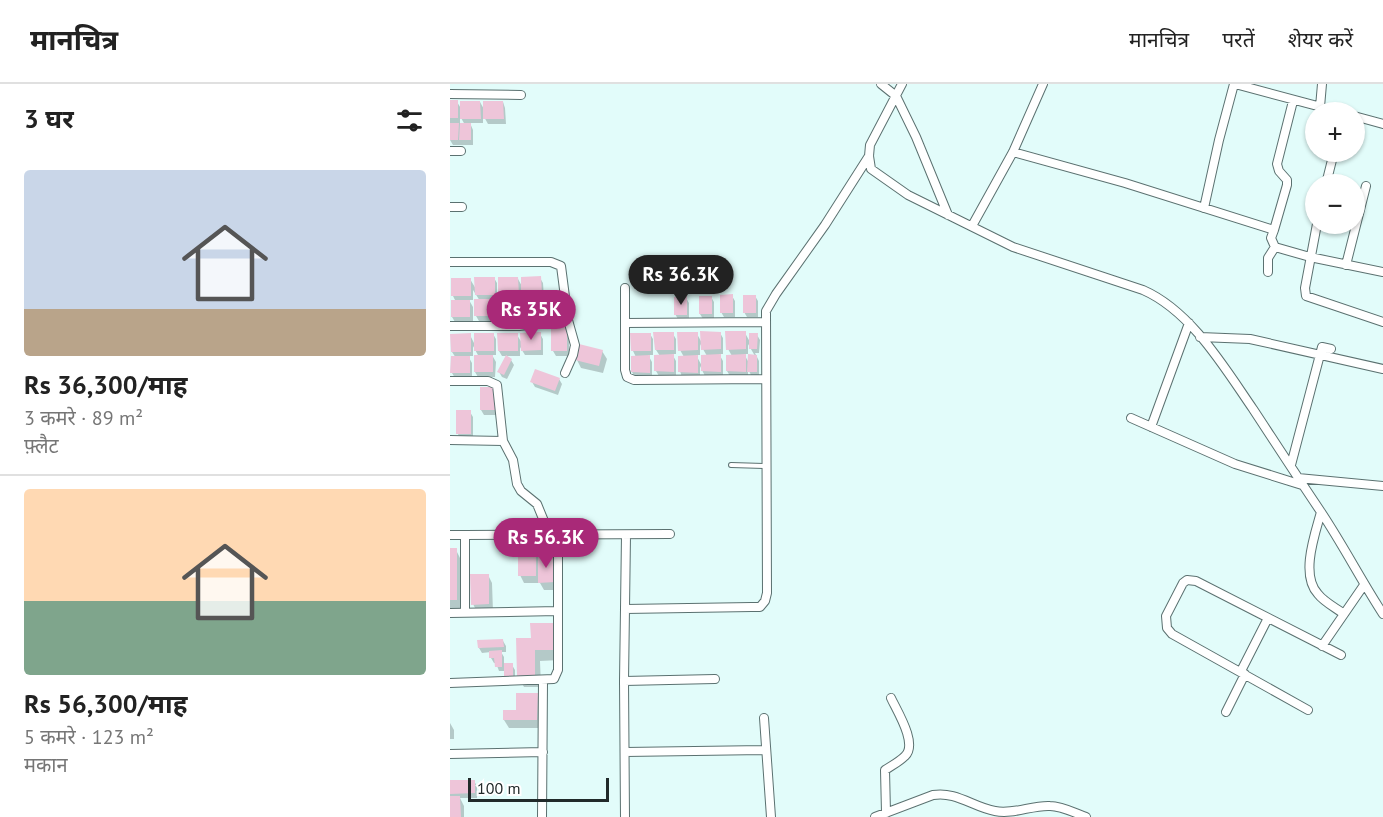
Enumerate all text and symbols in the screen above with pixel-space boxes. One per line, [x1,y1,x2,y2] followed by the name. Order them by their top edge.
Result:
[30,21,118,58] text: मानचित्र
[1129,26,1189,53] text: मानचित्र
[1222,26,1255,53] text: परतें
[1288,26,1353,53] text: शेयर करें
[24,102,74,135] text: 3 घर
[1305,102,1365,234] map controls
[1305,102,1365,162] button: +
[393,104,426,137] icon: filters
[1305,174,1365,234] button: −
[171,209,279,317] icon: home
[619,255,743,306] pin: Rs 36.3K
[643,261,719,287] text: Rs 36.3K
[482,290,580,341] pin: Rs 35K
[501,296,561,322] text: Rs 35K
[24,368,187,401] text: Rs 36,300/माह
[24,405,143,431] text: 3 कमरे · 89 m²
[24,433,59,459] text: फ़्लैट
[484,518,608,569] pin: Rs 56.3K
[508,524,584,550] text: Rs 56.3K
[171,528,279,636] icon: home
[24,687,187,720] text: Rs 56,300/माह
[24,724,154,750] text: 5 कमरे · 123 m²
[24,752,68,778] text: मकान
[468,775,609,802] scale bar
[477,778,520,798] text: 100 m

